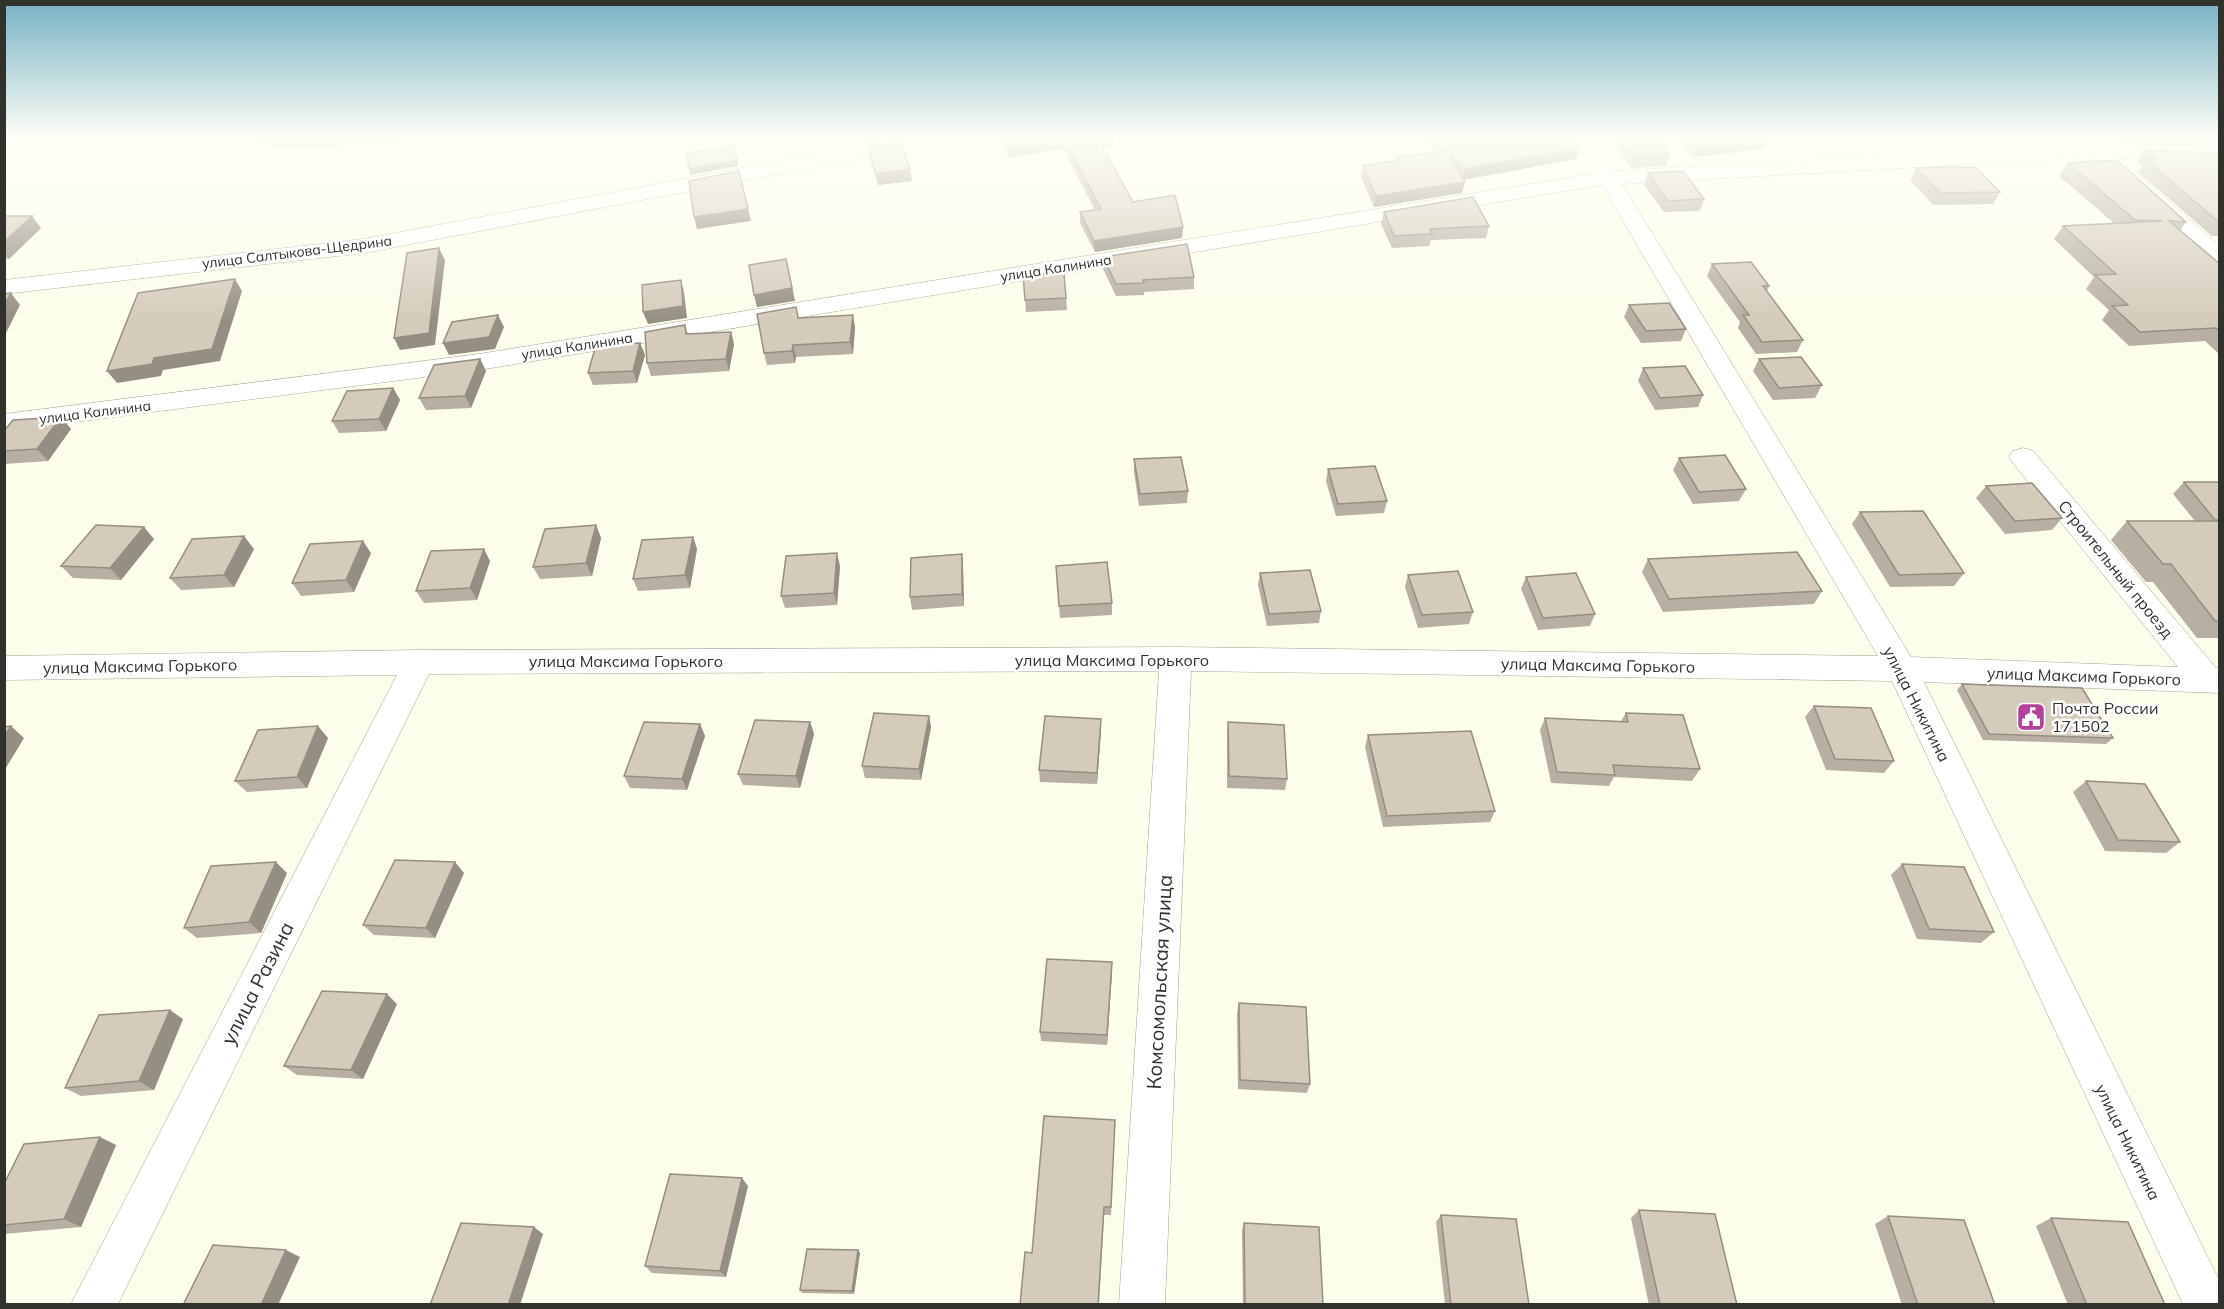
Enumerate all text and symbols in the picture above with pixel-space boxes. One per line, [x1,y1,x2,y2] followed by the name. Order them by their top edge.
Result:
[201,231,393,273] street label: улица Салтыкова-Щедрина
[999,250,1113,286] street label: улица Калинина
[520,328,634,364] street label: улица Калинина
[38,396,152,428] street label: улица Калинина
[2054,496,2178,642] street label: Строительный проезд
[1879,643,1955,765] street label: улица Никитина
[1015,650,1209,670] street label: улица Максима Горького
[529,651,723,671] street label: улица Максима Горького
[1501,653,1695,677] street label: улица Максима Горького
[43,654,237,678] street label: улица Максима Горького
[1987,663,2181,689] street label: улица Максима Горького
[2052,698,2158,736] place label: Почта России 171502
[2015,701,2047,733] public building icon: Почта России 171502
[1141,874,1177,1090] street label: Комсомольская улица
[215,917,299,1049] street label: улица Разина
[2091,1081,2165,1203] street label: улица Никитина

